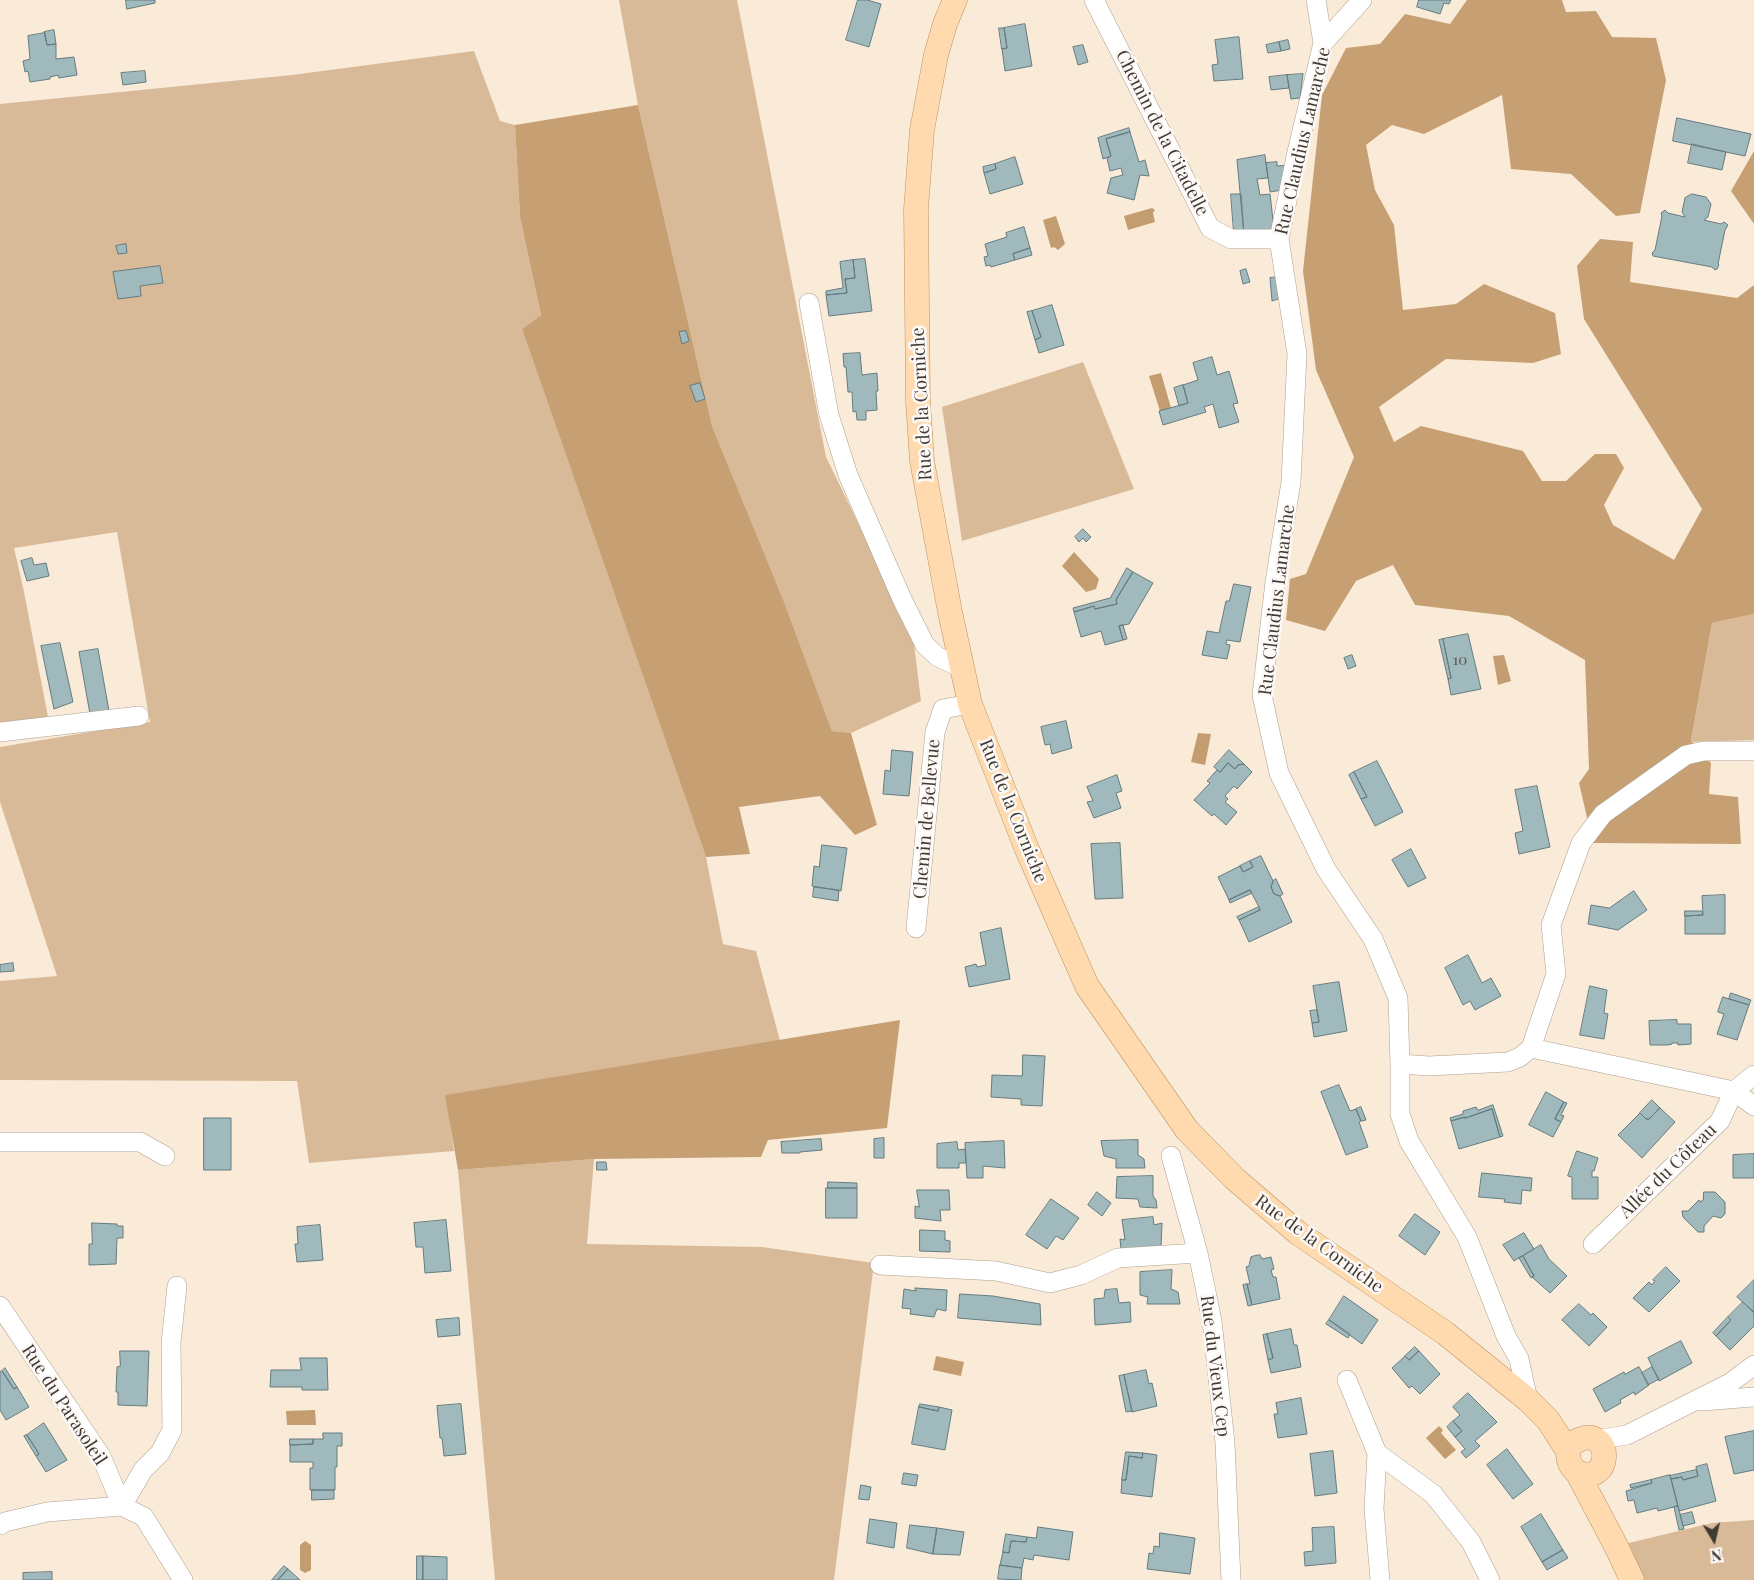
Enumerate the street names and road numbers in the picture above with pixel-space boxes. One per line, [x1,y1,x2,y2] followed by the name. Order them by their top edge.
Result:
[1271,45,1335,237] street label: Rue Claudius Lamarche
[1111,47,1213,219] street label: Chemin de la Citadelle
[907,327,937,481] street label: Rue de la Corniche
[1255,503,1299,697] street label: Rue Claudius Lamarche
[974,736,1052,886] street label: Rue de la Corniche
[909,738,945,900] street label: Chemin de Bellevue
[1615,1119,1721,1223] street label: Allée du Côteau
[1251,1190,1387,1298] street label: Rue de la Corniche
[1196,1294,1234,1438] street label: Rue du Vieux Cep
[17,1341,111,1469] street label: Rue du Parasoleil

